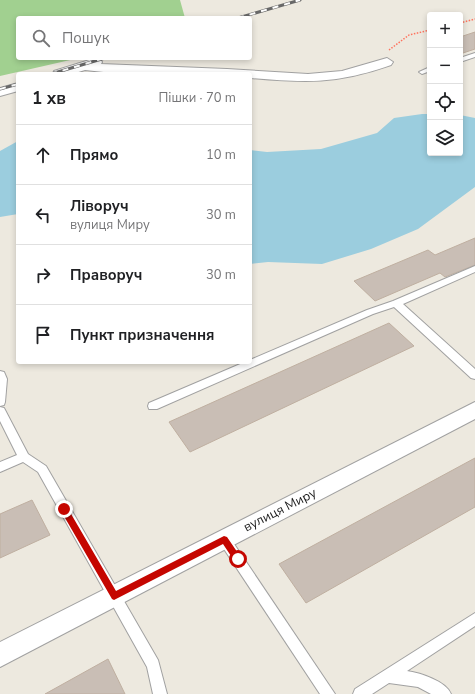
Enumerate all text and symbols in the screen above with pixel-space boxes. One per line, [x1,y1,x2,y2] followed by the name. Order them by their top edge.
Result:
[427,12,463,156] map controls
[427,12,463,48] button: +
[16,16,252,60] search box
[30,27,52,49] icon: search
[62,28,110,48] text: Пошук
[427,48,463,84] button: −
[427,84,463,120] button: locate
[32,87,66,110] text: 1 хв
[158,89,236,107] text: Пішки · 70 m
[427,120,463,156] button: layers
[32,144,54,166] icon: ahead
[70,145,118,165] text: Прямо
[206,146,236,164] text: 10 m
[70,196,129,216] text: Ліворуч
[32,204,54,226] icon: left
[206,206,236,224] text: 30 m
[70,216,150,234] text: вулиця Миру
[32,264,54,286] icon: right
[70,265,142,285] text: Праворуч
[206,266,236,284] text: 30 m
[32,324,54,346] icon: arrive
[70,325,215,345] text: Пункт призначення
[240,484,320,536] street label: вулиця Миру
[55,500,73,518] route end
[229,550,247,568] route start

